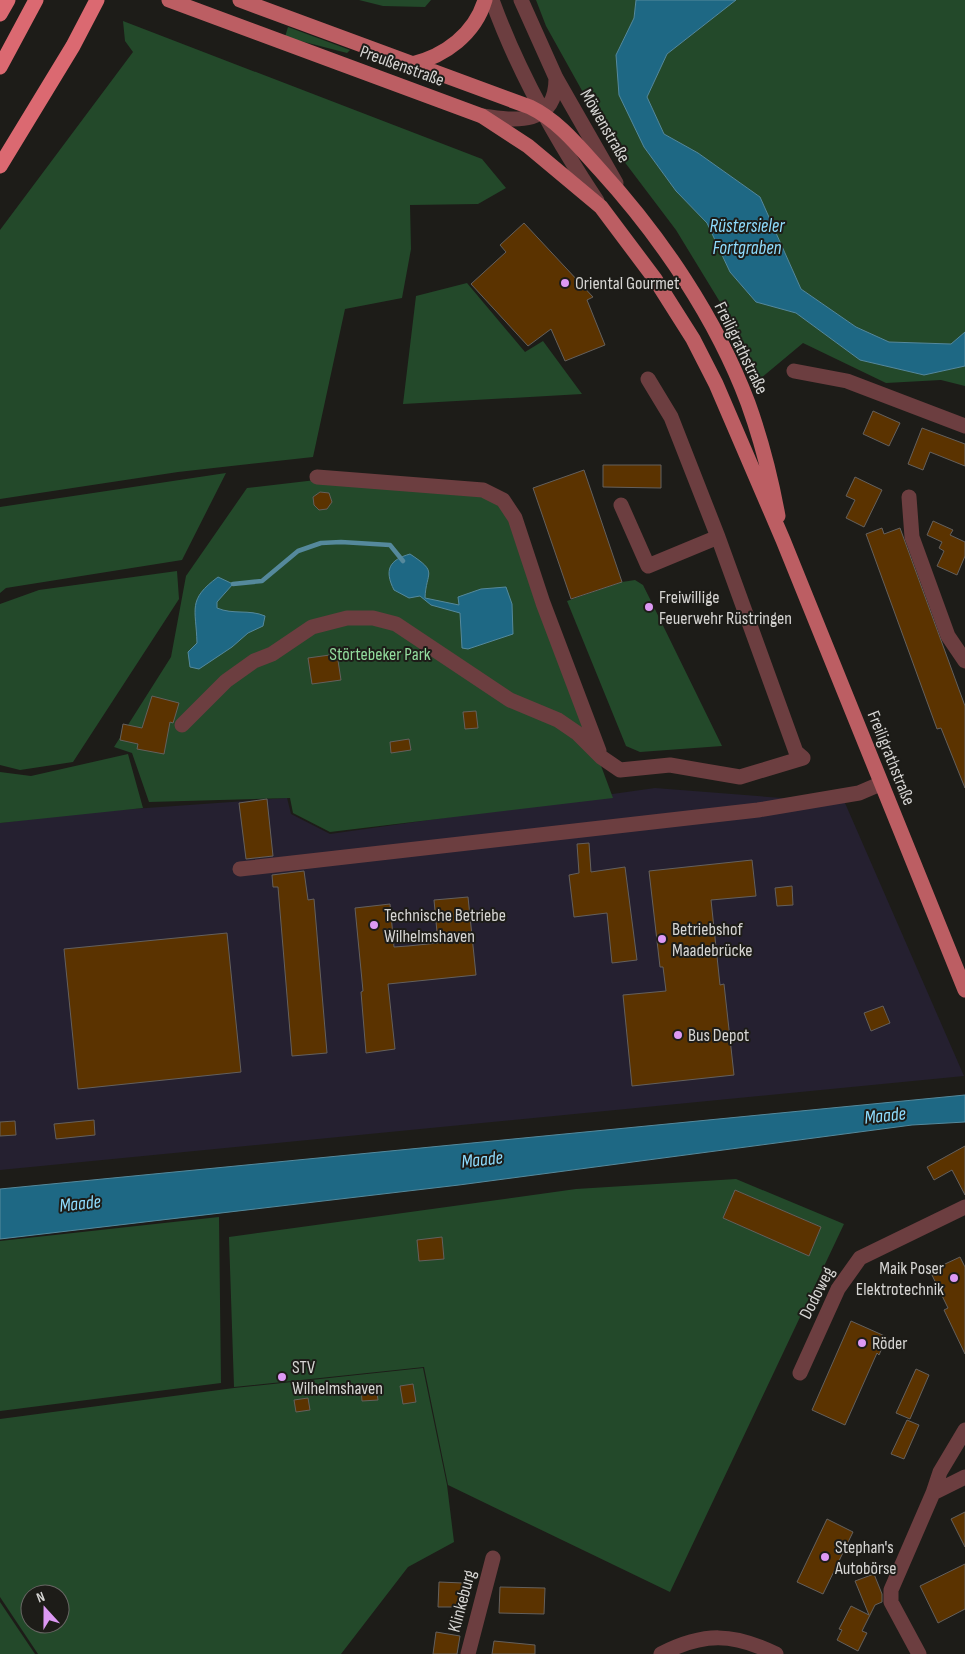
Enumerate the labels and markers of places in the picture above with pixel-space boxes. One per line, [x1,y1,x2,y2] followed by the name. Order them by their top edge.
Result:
[575,273,680,294] place label: Oriental Gourmet
[559,277,571,289] marker: Oriental Gourmet
[659,587,792,629] place label: Freiwillige Feuerwehr Rüstringen
[643,601,655,613] marker: Freiwillige Feuerwehr Rüstringen
[384,905,506,947] place label: Technische Betriebe Wilhelmshaven
[368,919,380,931] marker: Technische Betriebe Wilhelmshaven
[672,919,752,961] place label: Betriebshof Maadebrücke
[656,933,668,945] marker: Betriebshof Maadebrücke
[688,1025,750,1046] place label: Bus Depot
[672,1029,684,1041] marker: Bus Depot
[856,1258,944,1300] place label: Maik Poser Elektrotechnik
[948,1272,960,1284] marker: Maik Poser Elektrotechnik
[872,1333,907,1354] place label: Röder
[856,1337,868,1349] marker: Röder
[292,1357,383,1399] place label: STV Wilhelmshaven
[276,1371,288,1383] marker: STV Wilhelmshaven
[834,1537,897,1579] place label: Stephan's Autobörse
[819,1551,831,1563] marker: Stephan's Autobörse

